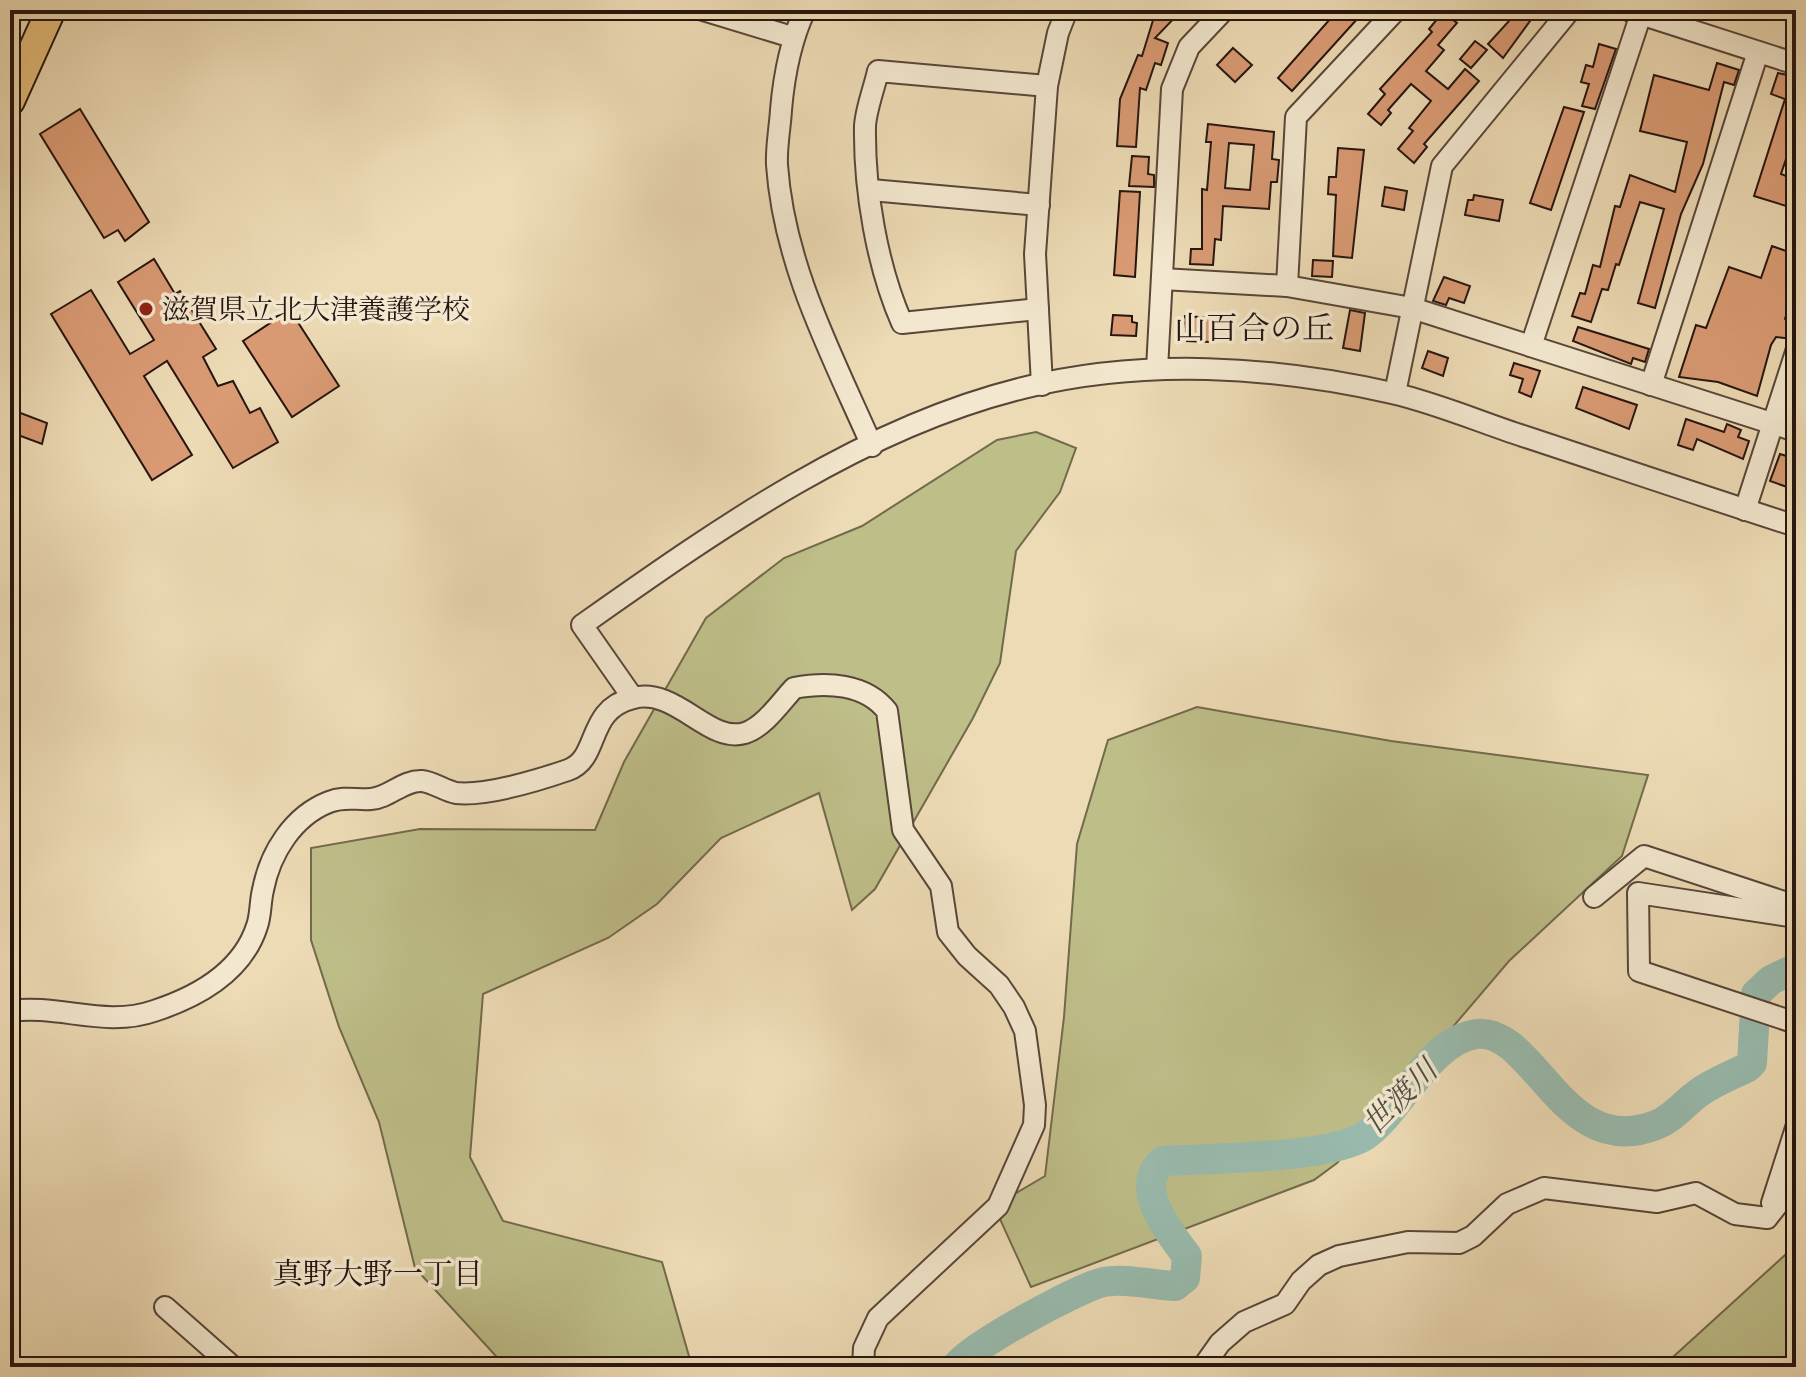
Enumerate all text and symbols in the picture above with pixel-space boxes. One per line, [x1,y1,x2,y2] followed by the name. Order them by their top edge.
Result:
[162,294,470,329] place label: 滋賀県立北大津養護学校
[137,300,155,318] marker: 滋賀県立北大津養護学校
[1174,310,1334,351] district label: 山百合の丘
[1356,1051,1449,1144] water label: 世渡川
[273,1257,483,1295] district label: 真野大野一丁目

